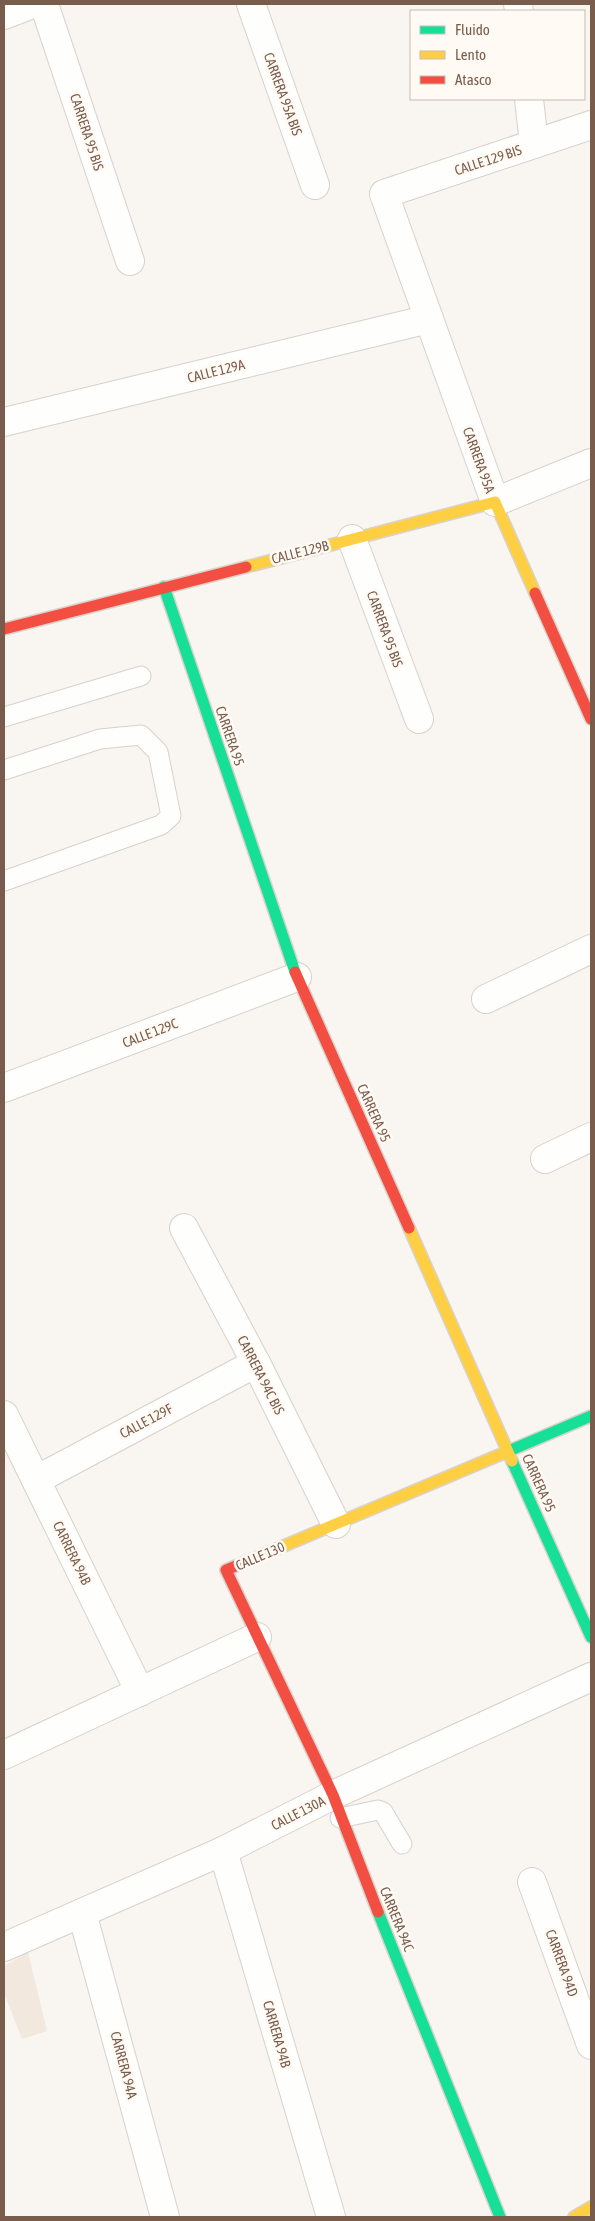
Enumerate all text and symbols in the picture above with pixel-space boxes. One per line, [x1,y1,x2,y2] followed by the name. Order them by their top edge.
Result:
[410,10,585,100] legend
[455,21,490,38] text: Fluido
[455,46,486,63] text: Lento
[261,50,305,138] street label: CARRERA 95A BIS
[455,71,492,88] text: Atasco
[67,91,107,173] street label: CARRERA 95 BIS
[452,142,524,178] street label: CALLE 129 BIS
[186,356,246,386] street label: CALLE 129A
[460,425,498,495] street label: CARRERA 95A
[270,537,331,567] street label: CALLE 129B
[364,589,406,669] street label: CARRERA 95 BIS
[212,704,248,768] street label: CARRERA 95
[120,1015,181,1051] street label: CALLE 129C
[354,1081,394,1145] street label: CARRERA 95
[234,1333,288,1417] street label: CARRERA 94C BIS
[117,1400,175,1442] street label: CALLE 129F
[519,1451,559,1515] street label: CARRERA 95
[50,1519,94,1588] street label: CARRERA 94B
[233,1538,287,1573] street label: CALLE 130
[268,1793,328,1833] street label: CALLE 130A
[377,1884,417,1954] street label: CARRERA 94C
[543,1927,582,1999] street label: CARRERA 94D
[260,1999,294,2070] street label: CARRERA 94B
[107,2030,141,2100] street label: CARRERA 94A

